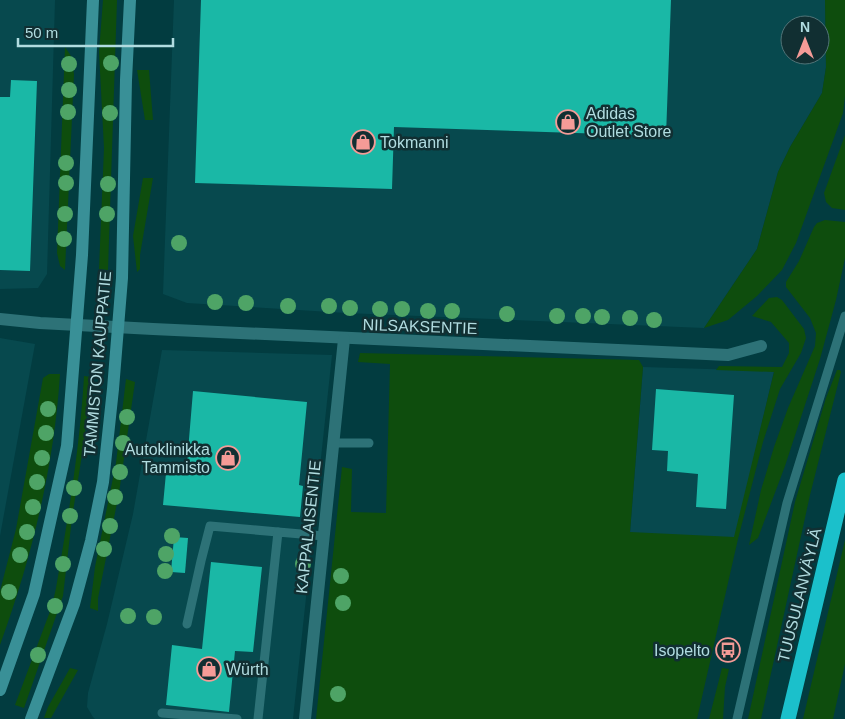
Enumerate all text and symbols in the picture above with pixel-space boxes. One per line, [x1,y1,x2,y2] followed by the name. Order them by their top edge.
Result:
[18,15,172,47] scale bar
[780,15,830,65] north arrow
[800,19,810,35] text: N
[25,24,58,41] text: 50 m
[586,105,671,140] place label: Adidas Outlet Store
[555,109,581,135] shop icon: Adidas Outlet Store
[350,129,376,155] shop icon: Tokmanni
[380,134,448,151] place label: Tokmanni
[81,270,114,458] street label: TAMMISTON KAUPPATIE
[362,316,478,337] street label: NILSAKSENTIE
[125,441,210,476] place label: Autoklinikka Tammisto
[215,445,241,471] shop icon: Autoklinikka Tammisto
[293,460,324,595] street label: KAPPALAISENTIE
[775,526,824,664] street label: TUUSULANVÄYLÄ
[715,637,741,663] bus stop icon: Isopelto
[654,642,710,659] place label: Isopelto
[196,656,222,682] shop icon: Würth
[226,661,269,678] place label: Würth

